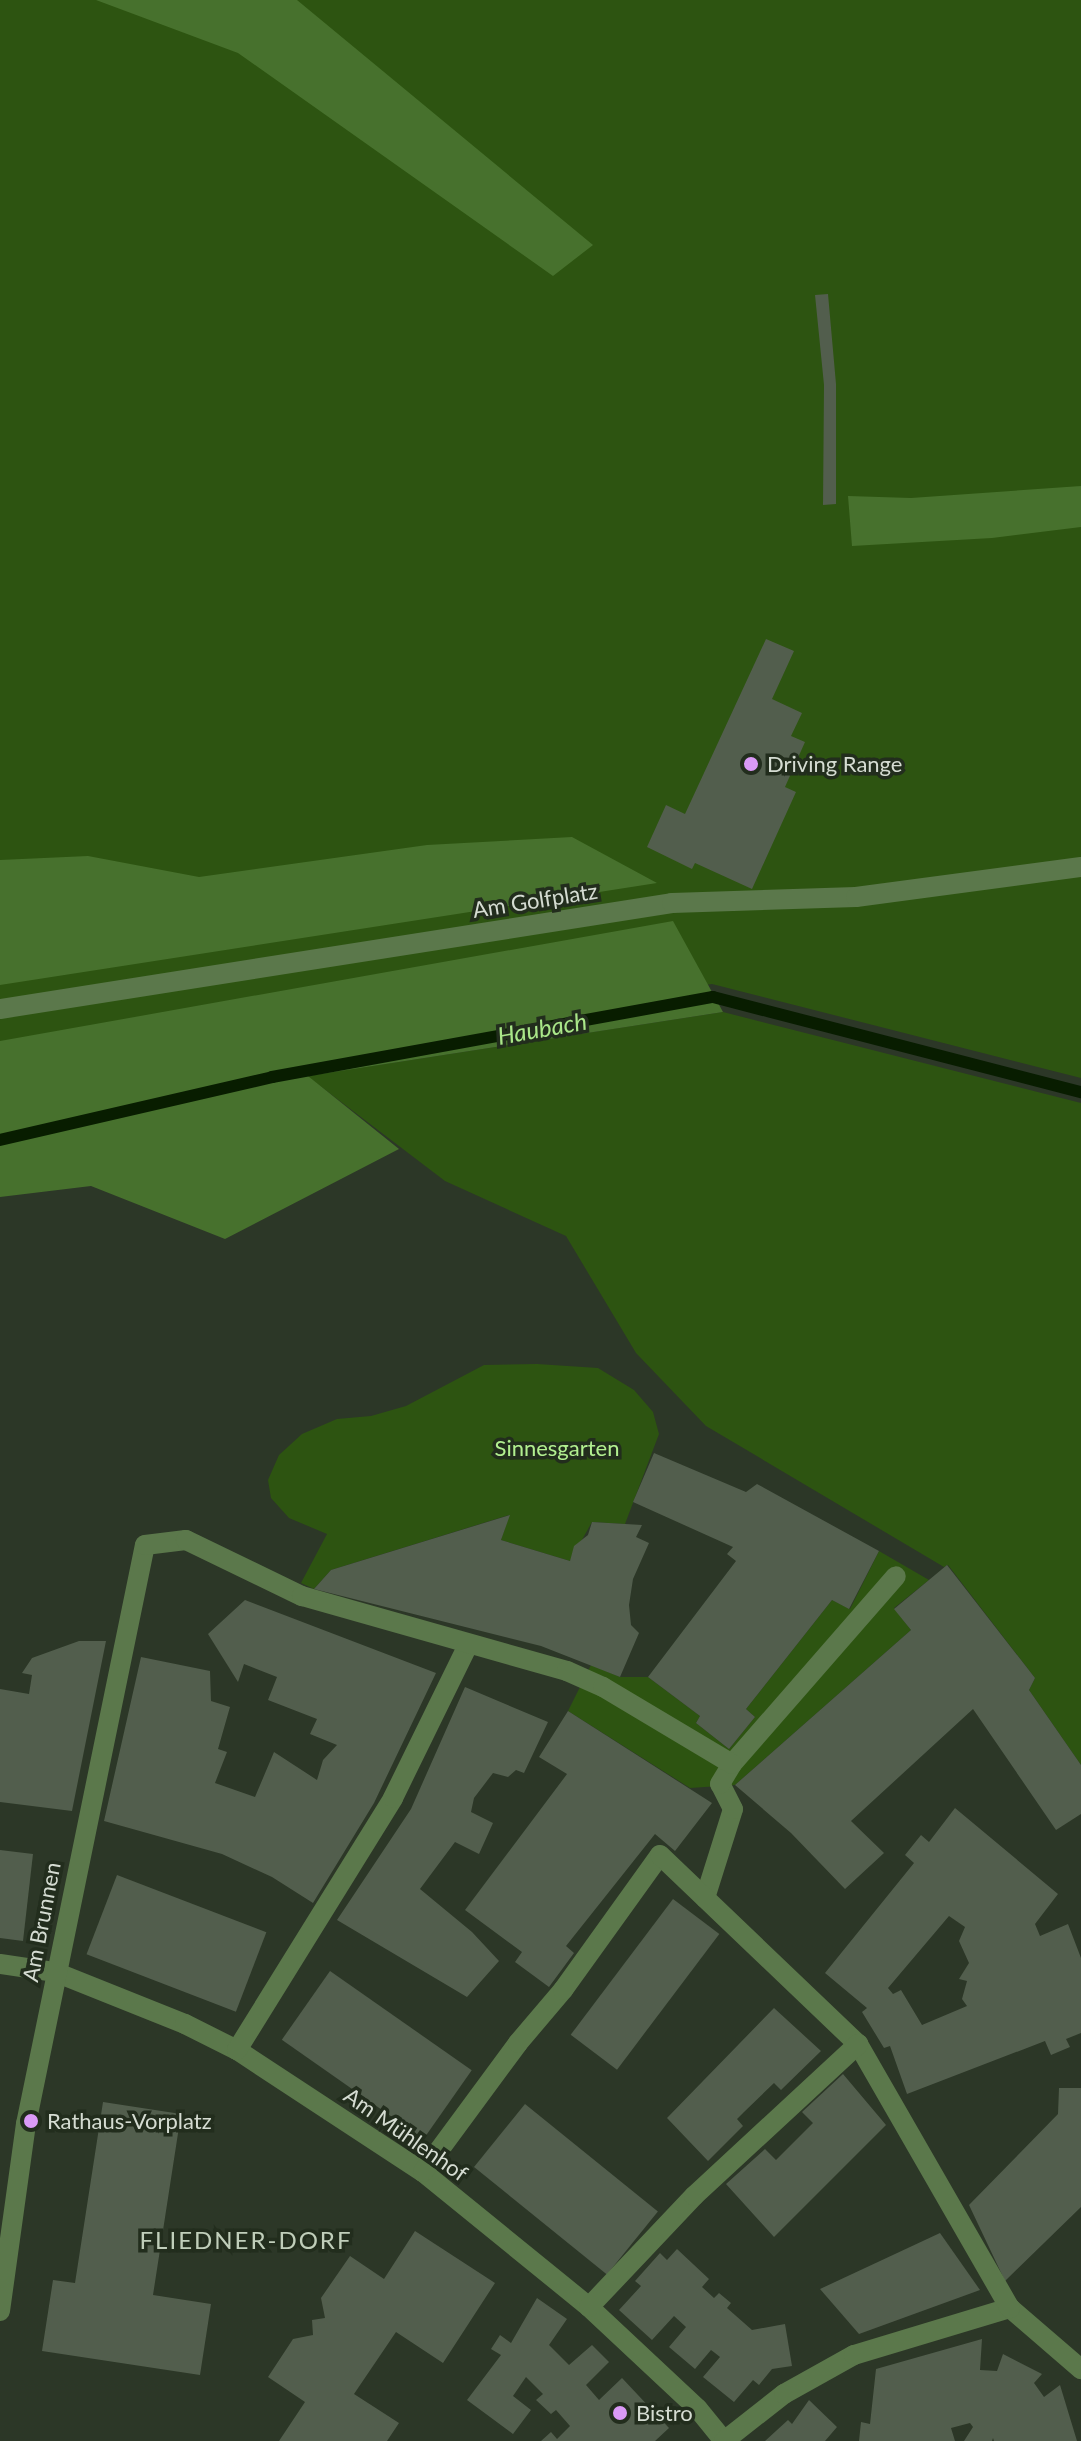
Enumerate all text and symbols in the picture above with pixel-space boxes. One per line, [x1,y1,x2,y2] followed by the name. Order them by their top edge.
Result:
[767,751,902,777] place label: Driving Range
[742,755,760,773] marker: Driving Range
[471,877,599,923] street label: Am Golfplatz
[495,1006,589,1050] water label: Haubach
[495,1435,619,1461] park label: Sinnesgarten
[16,1860,66,1984] street label: Am Brunnen
[339,2082,473,2186] street label: Am Mühlenhof
[47,2108,212,2134] place label: Rathaus-Vorplatz
[22,2112,40,2130] marker: Rathaus-Vorplatz
[140,2226,352,2254] district label: FLIEDNER-DORF
[636,2400,693,2426] place label: Bistro
[611,2404,629,2422] marker: Bistro

